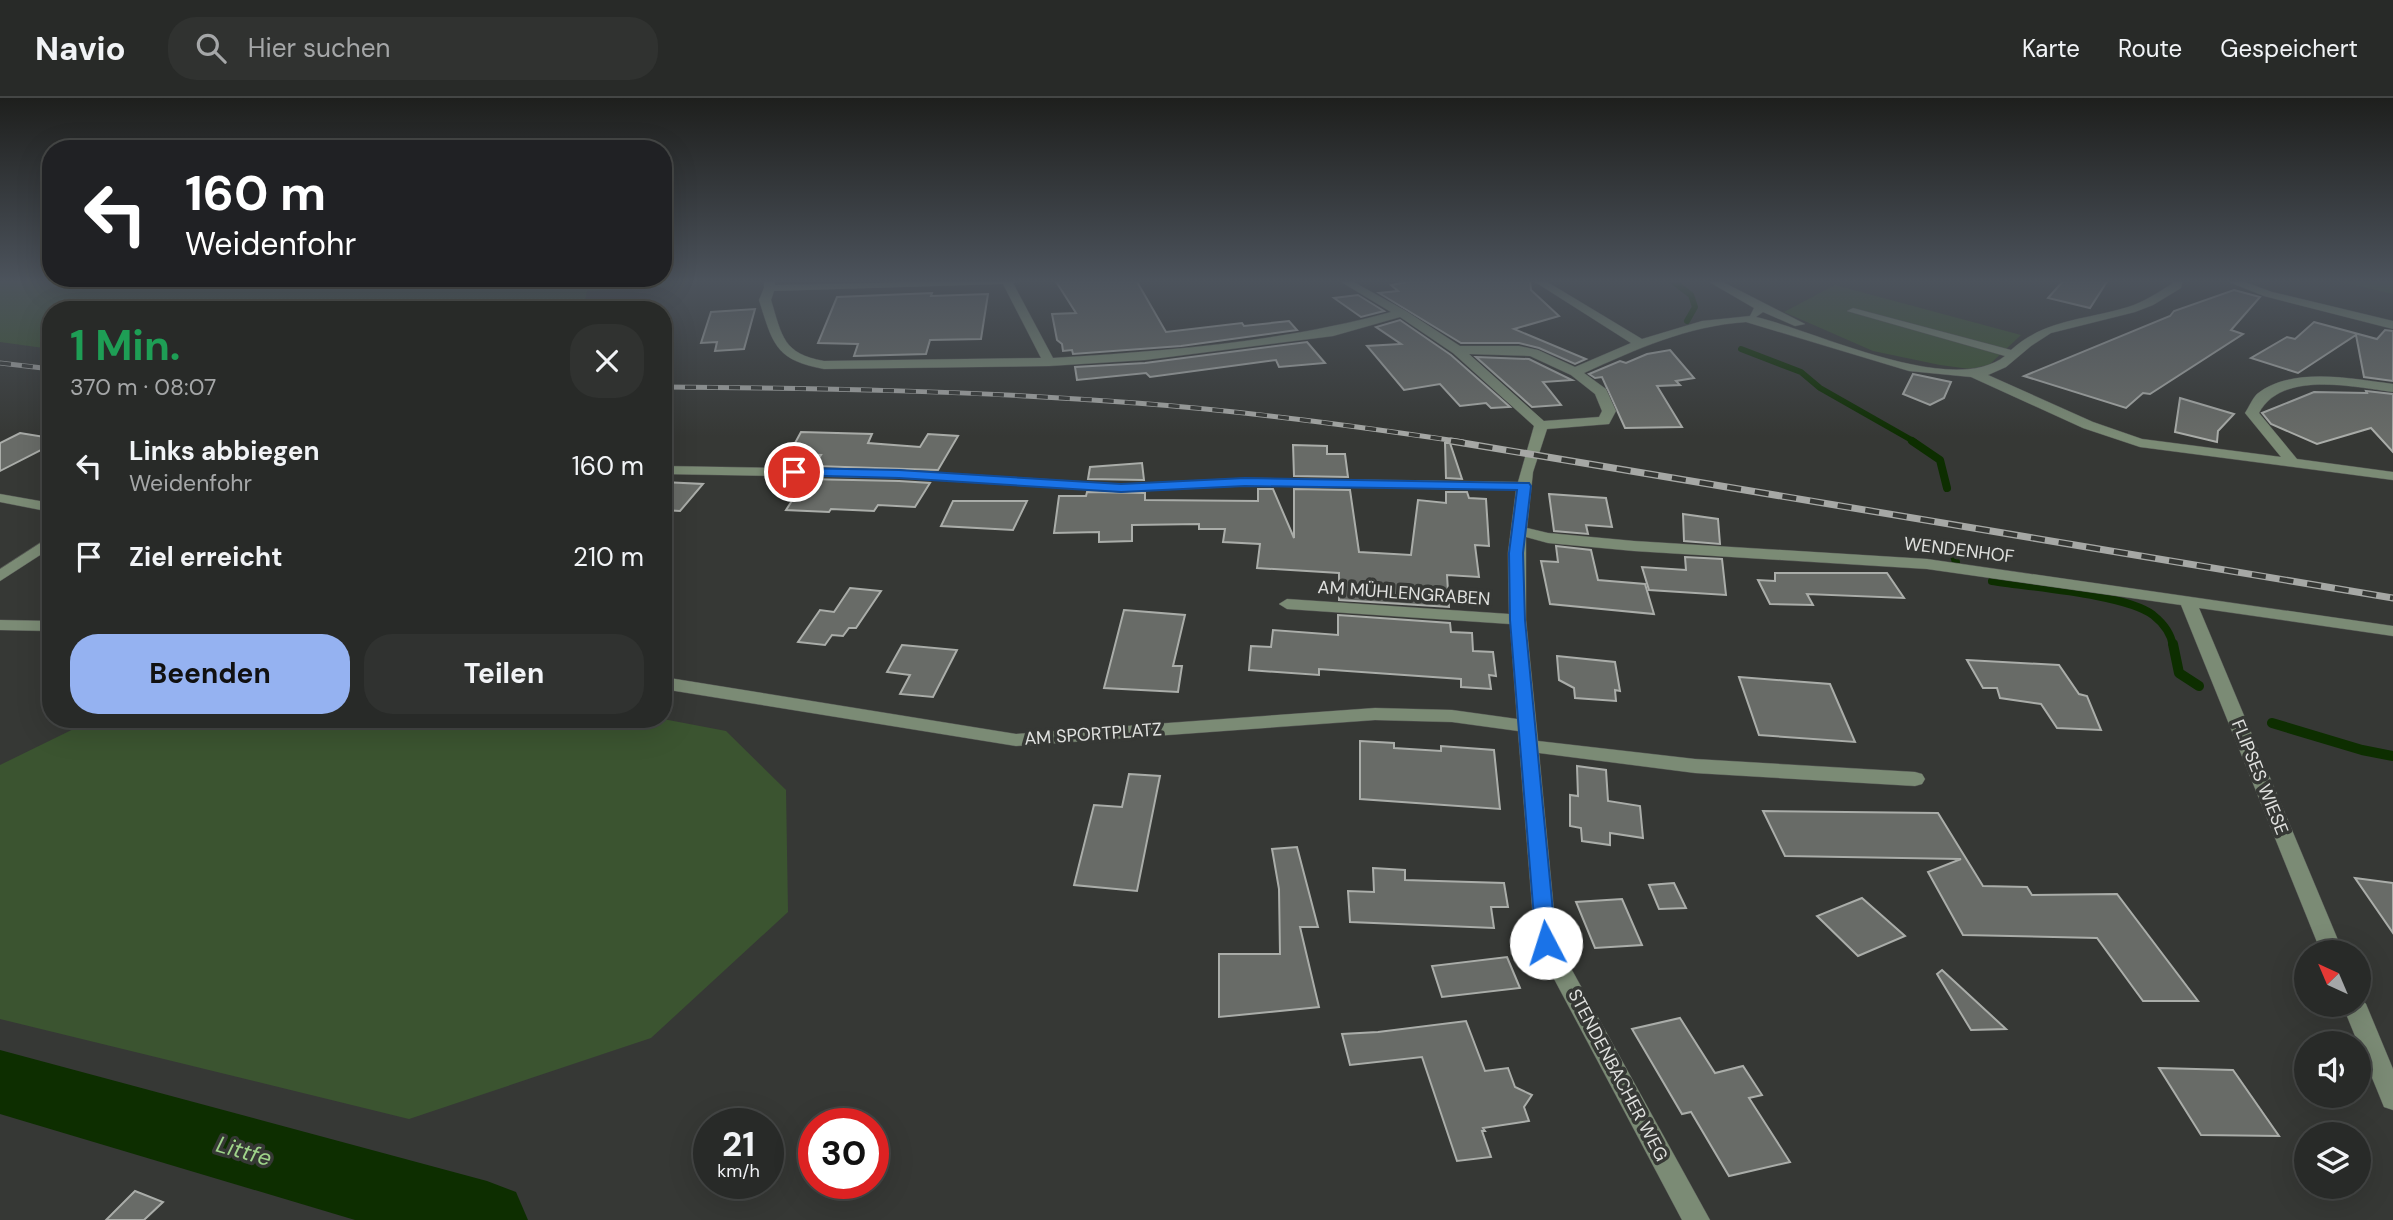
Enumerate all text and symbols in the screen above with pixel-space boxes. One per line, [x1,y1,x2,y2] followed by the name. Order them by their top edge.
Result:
[168,17,658,80] search box
[35,27,126,70] text: Navio
[192,29,230,67] icon: search
[248,31,390,65] text: Hier suchen
[2022,33,2080,64] text: Karte
[2118,33,2182,64] text: Route
[2220,33,2358,64] text: Gespeichert
[185,161,326,225] text: 160 m
[70,168,161,259] icon: left
[185,223,356,265] text: Weidenfohr
[70,318,180,373] text: 1 Min.
[570,324,644,398] button: close
[70,372,216,402] text: 370 m · 08:07
[129,434,319,468] text: Links abbiegen
[764,442,824,502] pin
[70,447,108,485] icon: left
[572,449,644,483] text: 160 m
[775,453,813,491] icon: arrive
[129,468,252,498] text: Weidenfohr
[1903,531,2016,569] street label: WENDENHOF
[70,538,108,576] icon: arrive
[129,540,282,574] text: Ziel erreicht
[573,540,644,574] text: 210 m
[1317,575,1491,611] street label: AM MÜHLENGRABEN
[70,634,350,714] button: Beenden
[364,634,644,714] button: Teilen
[2226,716,2294,838] street label: FLIPSES WIESE
[1023,717,1163,751] street label: AM SPORTPLATZ
[1509,906,1583,980] position arrow
[2294,940,2371,1017] north arrow
[2294,940,2371,1199] map controls
[1562,985,1674,1165] street label: STENDENBACHER WEG
[2294,1031,2371,1108] button: sound
[798,1108,889,1199] speed limit sign: 30
[722,1121,755,1167] text: 21
[2294,1122,2371,1199] button: layers
[213,1129,275,1173] water label: Littfe
[717,1159,760,1183] text: km/h

